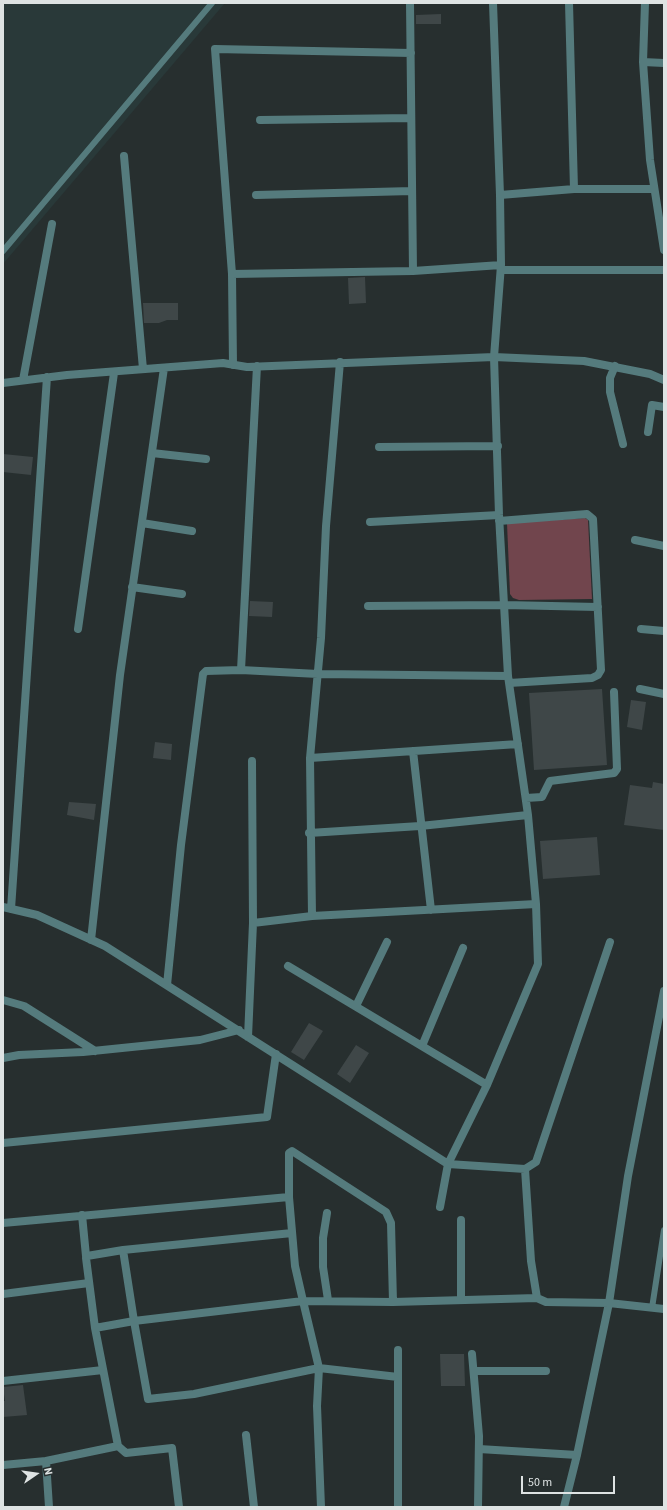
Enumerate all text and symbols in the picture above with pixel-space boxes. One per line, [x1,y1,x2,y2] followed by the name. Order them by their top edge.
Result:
[16,1454,56,1494] north arrow
[40,1466,56,1476] text: N
[523,1468,617,1494] scale bar
[528,1474,552,1491] text: 50 m

